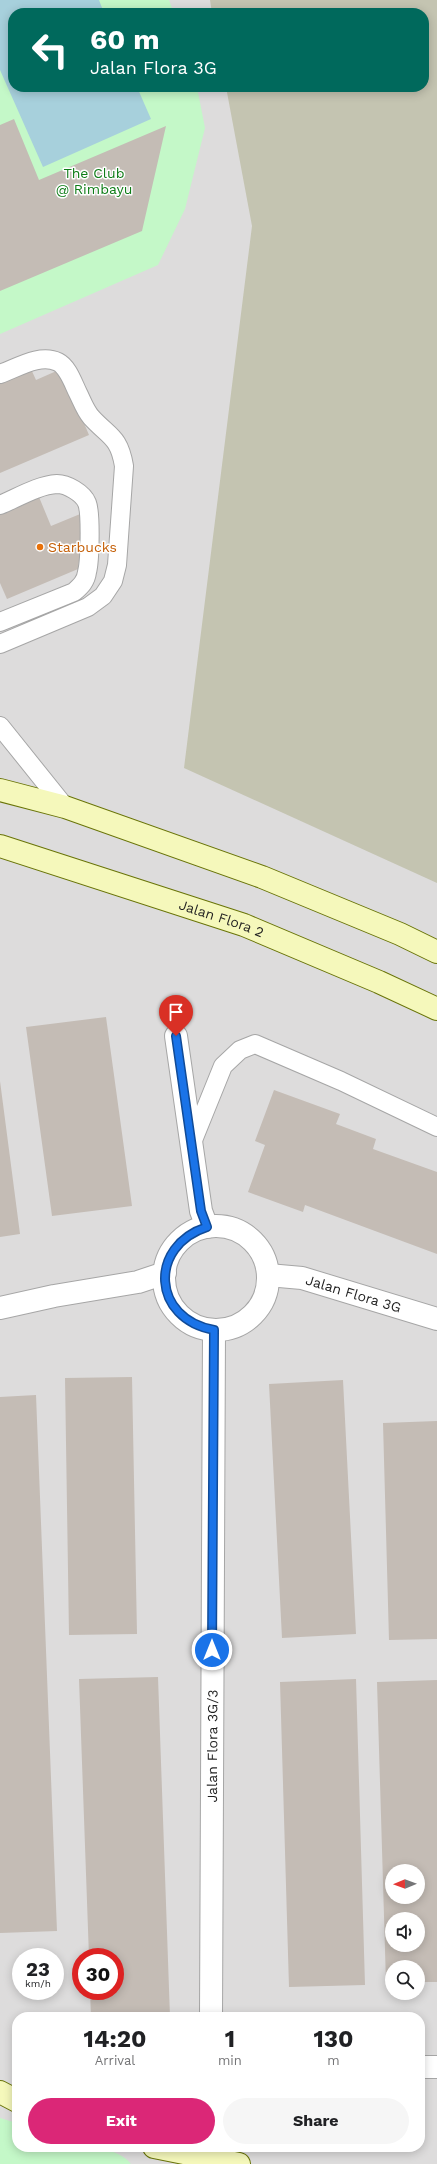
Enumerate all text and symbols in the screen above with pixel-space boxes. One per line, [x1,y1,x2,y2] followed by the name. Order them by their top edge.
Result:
[90,23,160,56] text: 60 m
[24,24,76,76] icon: left
[90,57,217,78] text: Jalan Flora 3G
[56,165,132,197] park label: The Club @ Rimbayu
[48,539,117,555] place label: Starbucks
[35,542,45,552] marker: Starbucks
[177,897,266,940] street label: Jalan Flora 2
[159,995,193,1036] pin
[165,1001,187,1023] icon: arrive
[304,1272,403,1316] street label: Jalan Flora 3G
[191,1629,233,1671] position arrow
[204,1689,220,1803] street label: Jalan Flora 3G/3
[385,1864,425,1904] north arrow
[385,1864,425,2000] map controls
[385,1912,425,1952] button: sound
[72,1948,124,2000] speed limit sign: 30
[26,1957,50,1981] text: 23
[385,1960,425,2000] button: search
[25,1978,51,1989] text: km/h
[84,2025,146,2053] text: 14:20
[225,2025,235,2053] text: 1
[313,2025,353,2053] text: 130
[95,2053,135,2068] text: Arrival
[218,2053,242,2068] text: min
[327,2053,340,2068] text: m
[28,2098,215,2144] button: Exit
[223,2098,409,2144] button: Share

